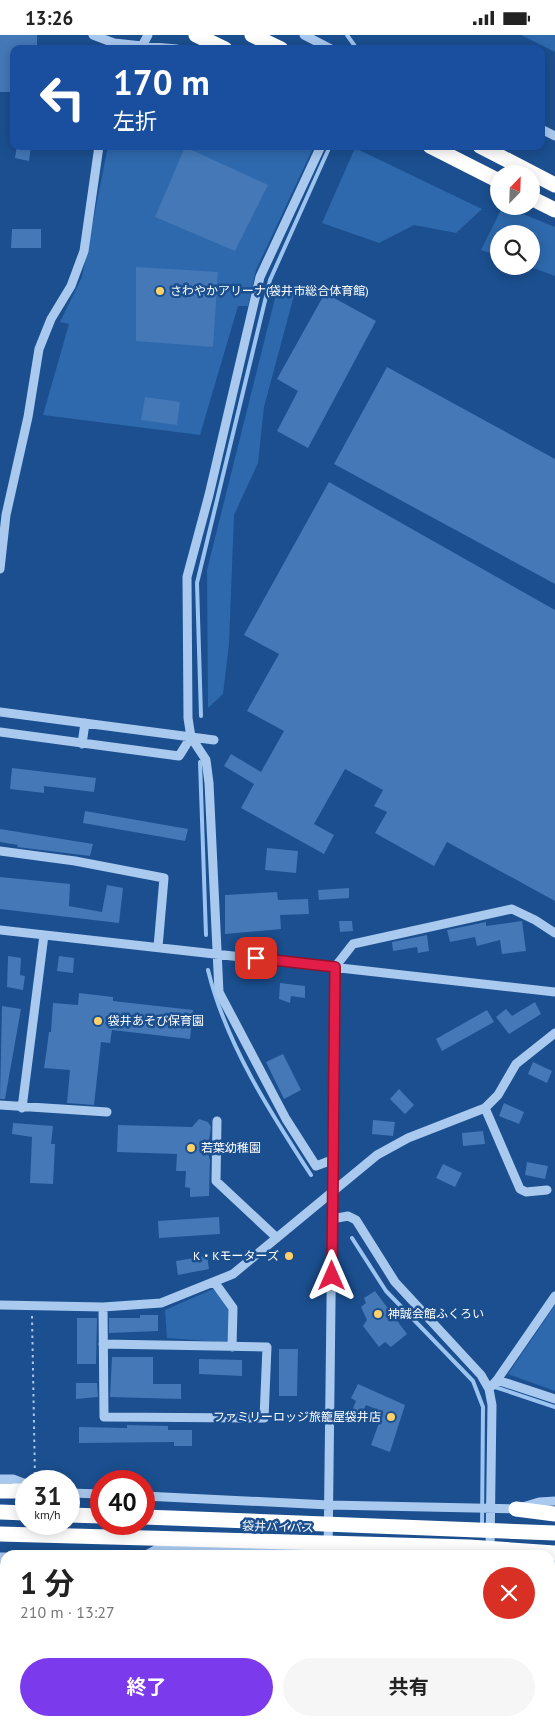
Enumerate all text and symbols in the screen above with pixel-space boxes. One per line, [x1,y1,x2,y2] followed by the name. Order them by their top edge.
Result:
[25,6,73,30] text: 13:26
[113,59,210,105] text: 170 m
[30,65,95,130] icon: left
[113,107,157,135] text: 左折
[490,165,540,215] north arrow
[490,165,540,275] map controls
[490,225,540,275] button: search
[170,283,369,298] place label: さわやかアリーナ(袋井市総合体育館)
[154,285,166,297] marker: さわやかアリーナ(袋井市総合体育館)
[235,937,277,979] pin
[242,944,270,972] icon: arrive
[107,1013,204,1028] place label: 袋井あそび保育園
[92,1015,104,1027] marker: 袋井あそび保育園
[201,1140,261,1155] place label: 若葉幼稚園
[185,1142,197,1154] marker: 若葉幼稚園
[193,1248,279,1263] place label: K・Kモーターズ
[305,1249,357,1301] position arrow
[283,1250,295,1262] marker: K・Kモーターズ
[388,1306,484,1321] place label: 神誠会館ふくろい
[372,1308,384,1320] marker: 神誠会館ふくろい
[213,1409,381,1424] place label: ファミリーロッジ旅籠屋袋井店
[385,1411,397,1423] marker: ファミリーロッジ旅籠屋袋井店
[90,1470,155,1535] speed limit sign: 40
[33,1480,62,1512] text: 31
[34,1507,61,1522] text: km/h
[241,1518,314,1535] street label: 袋井バイパス
[20,1563,75,1602] text: 1 分
[483,1567,535,1619] button: close
[20,1602,115,1622] text: 210 m · 13:27
[20,1658,273,1716] button: 終了
[283,1658,535,1716] button: 共有

